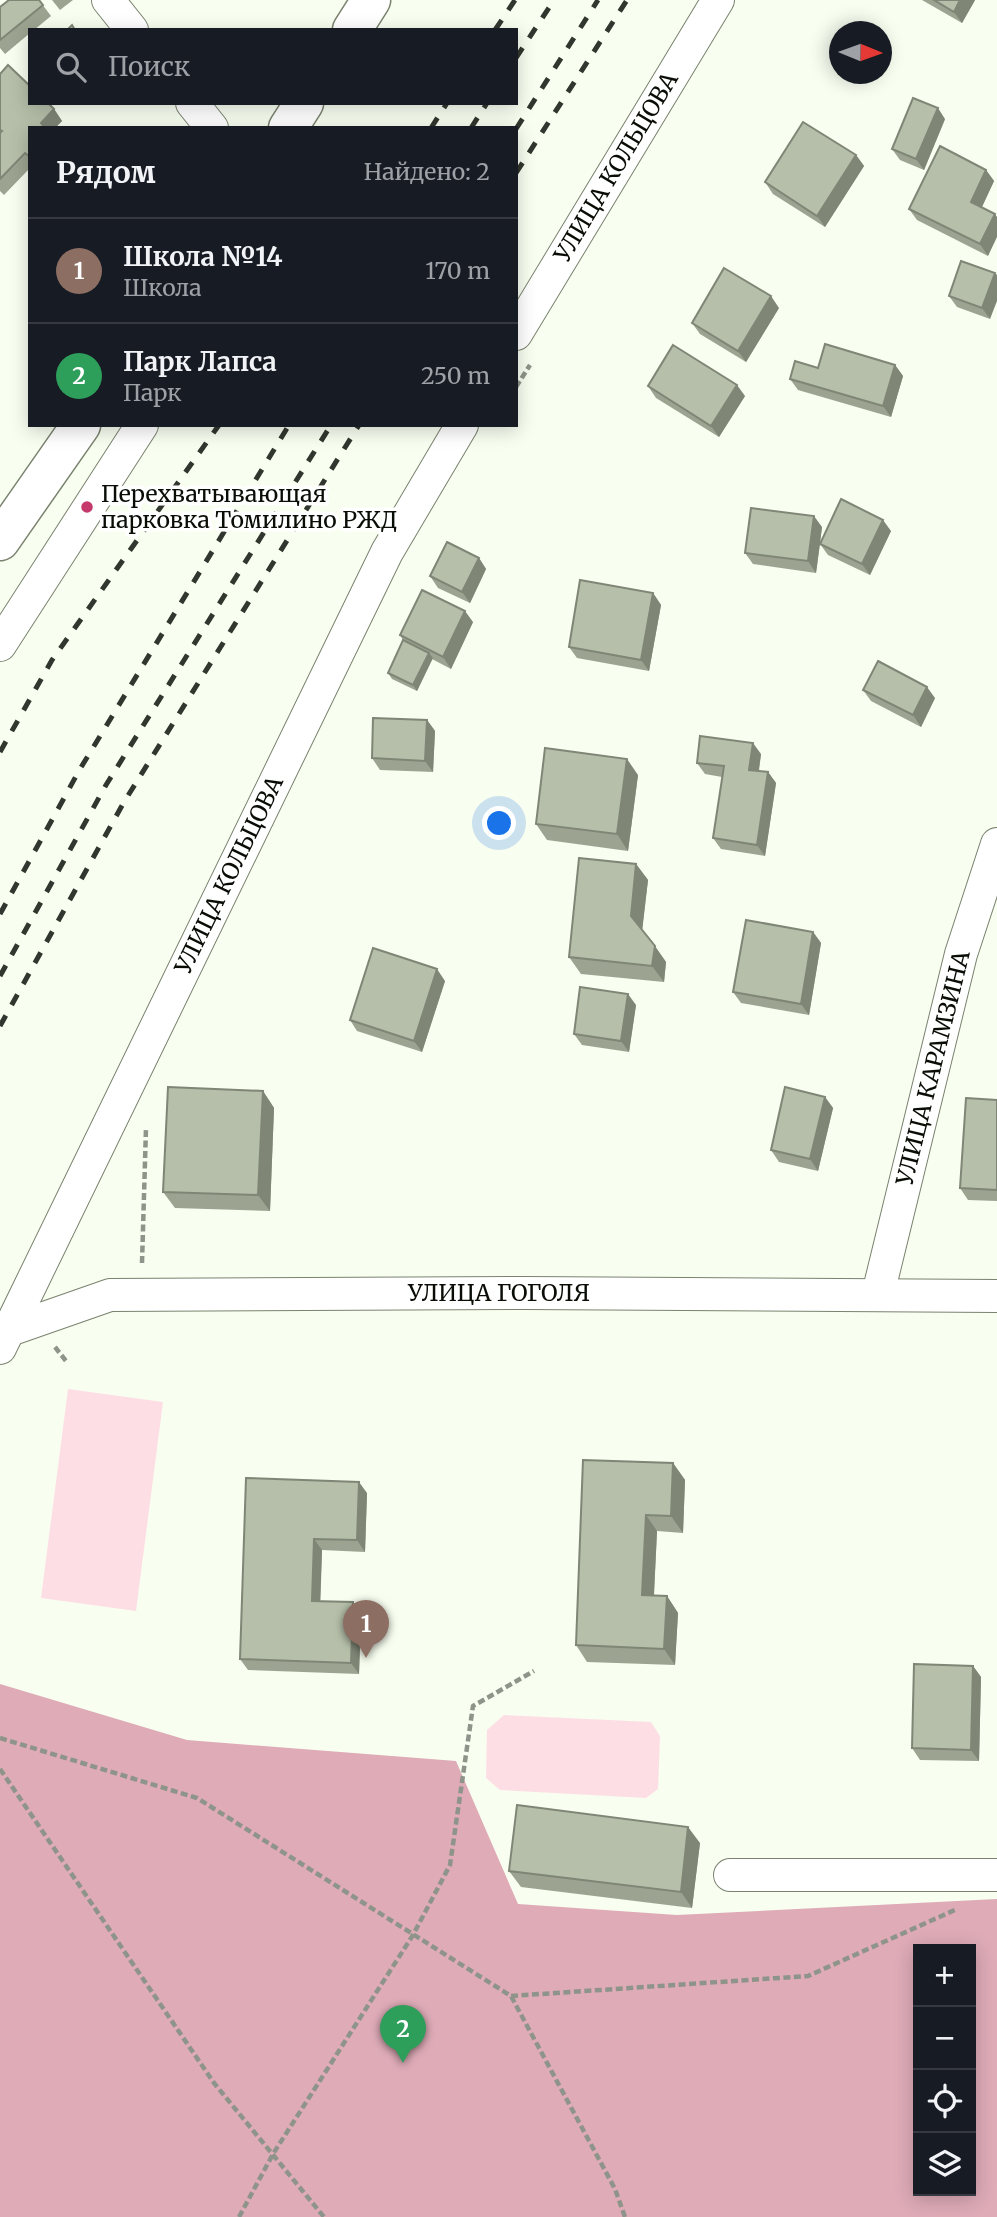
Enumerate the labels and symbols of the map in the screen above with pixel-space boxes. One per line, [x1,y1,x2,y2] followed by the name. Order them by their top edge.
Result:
[829,21,892,84] north arrow
[547,66,684,268] street label: УЛИЦА КОЛЬЦОВА
[101,479,397,534] place label: Перехватывающая парковка Томилино РЖД
[79,499,95,515] marker: Перехватывающая парковка Томилино РЖД
[168,770,289,979] street label: УЛИЦА КОЛЬЦОВА
[482,806,516,840] your location
[889,947,976,1189] street label: УЛИЦА КАРАМЗИНА
[407,1278,590,1307] street label: УЛИЦА ГОГОЛЯ
[343,1600,389,1658] pin: 1
[380,2005,426,2063] pin: 2

